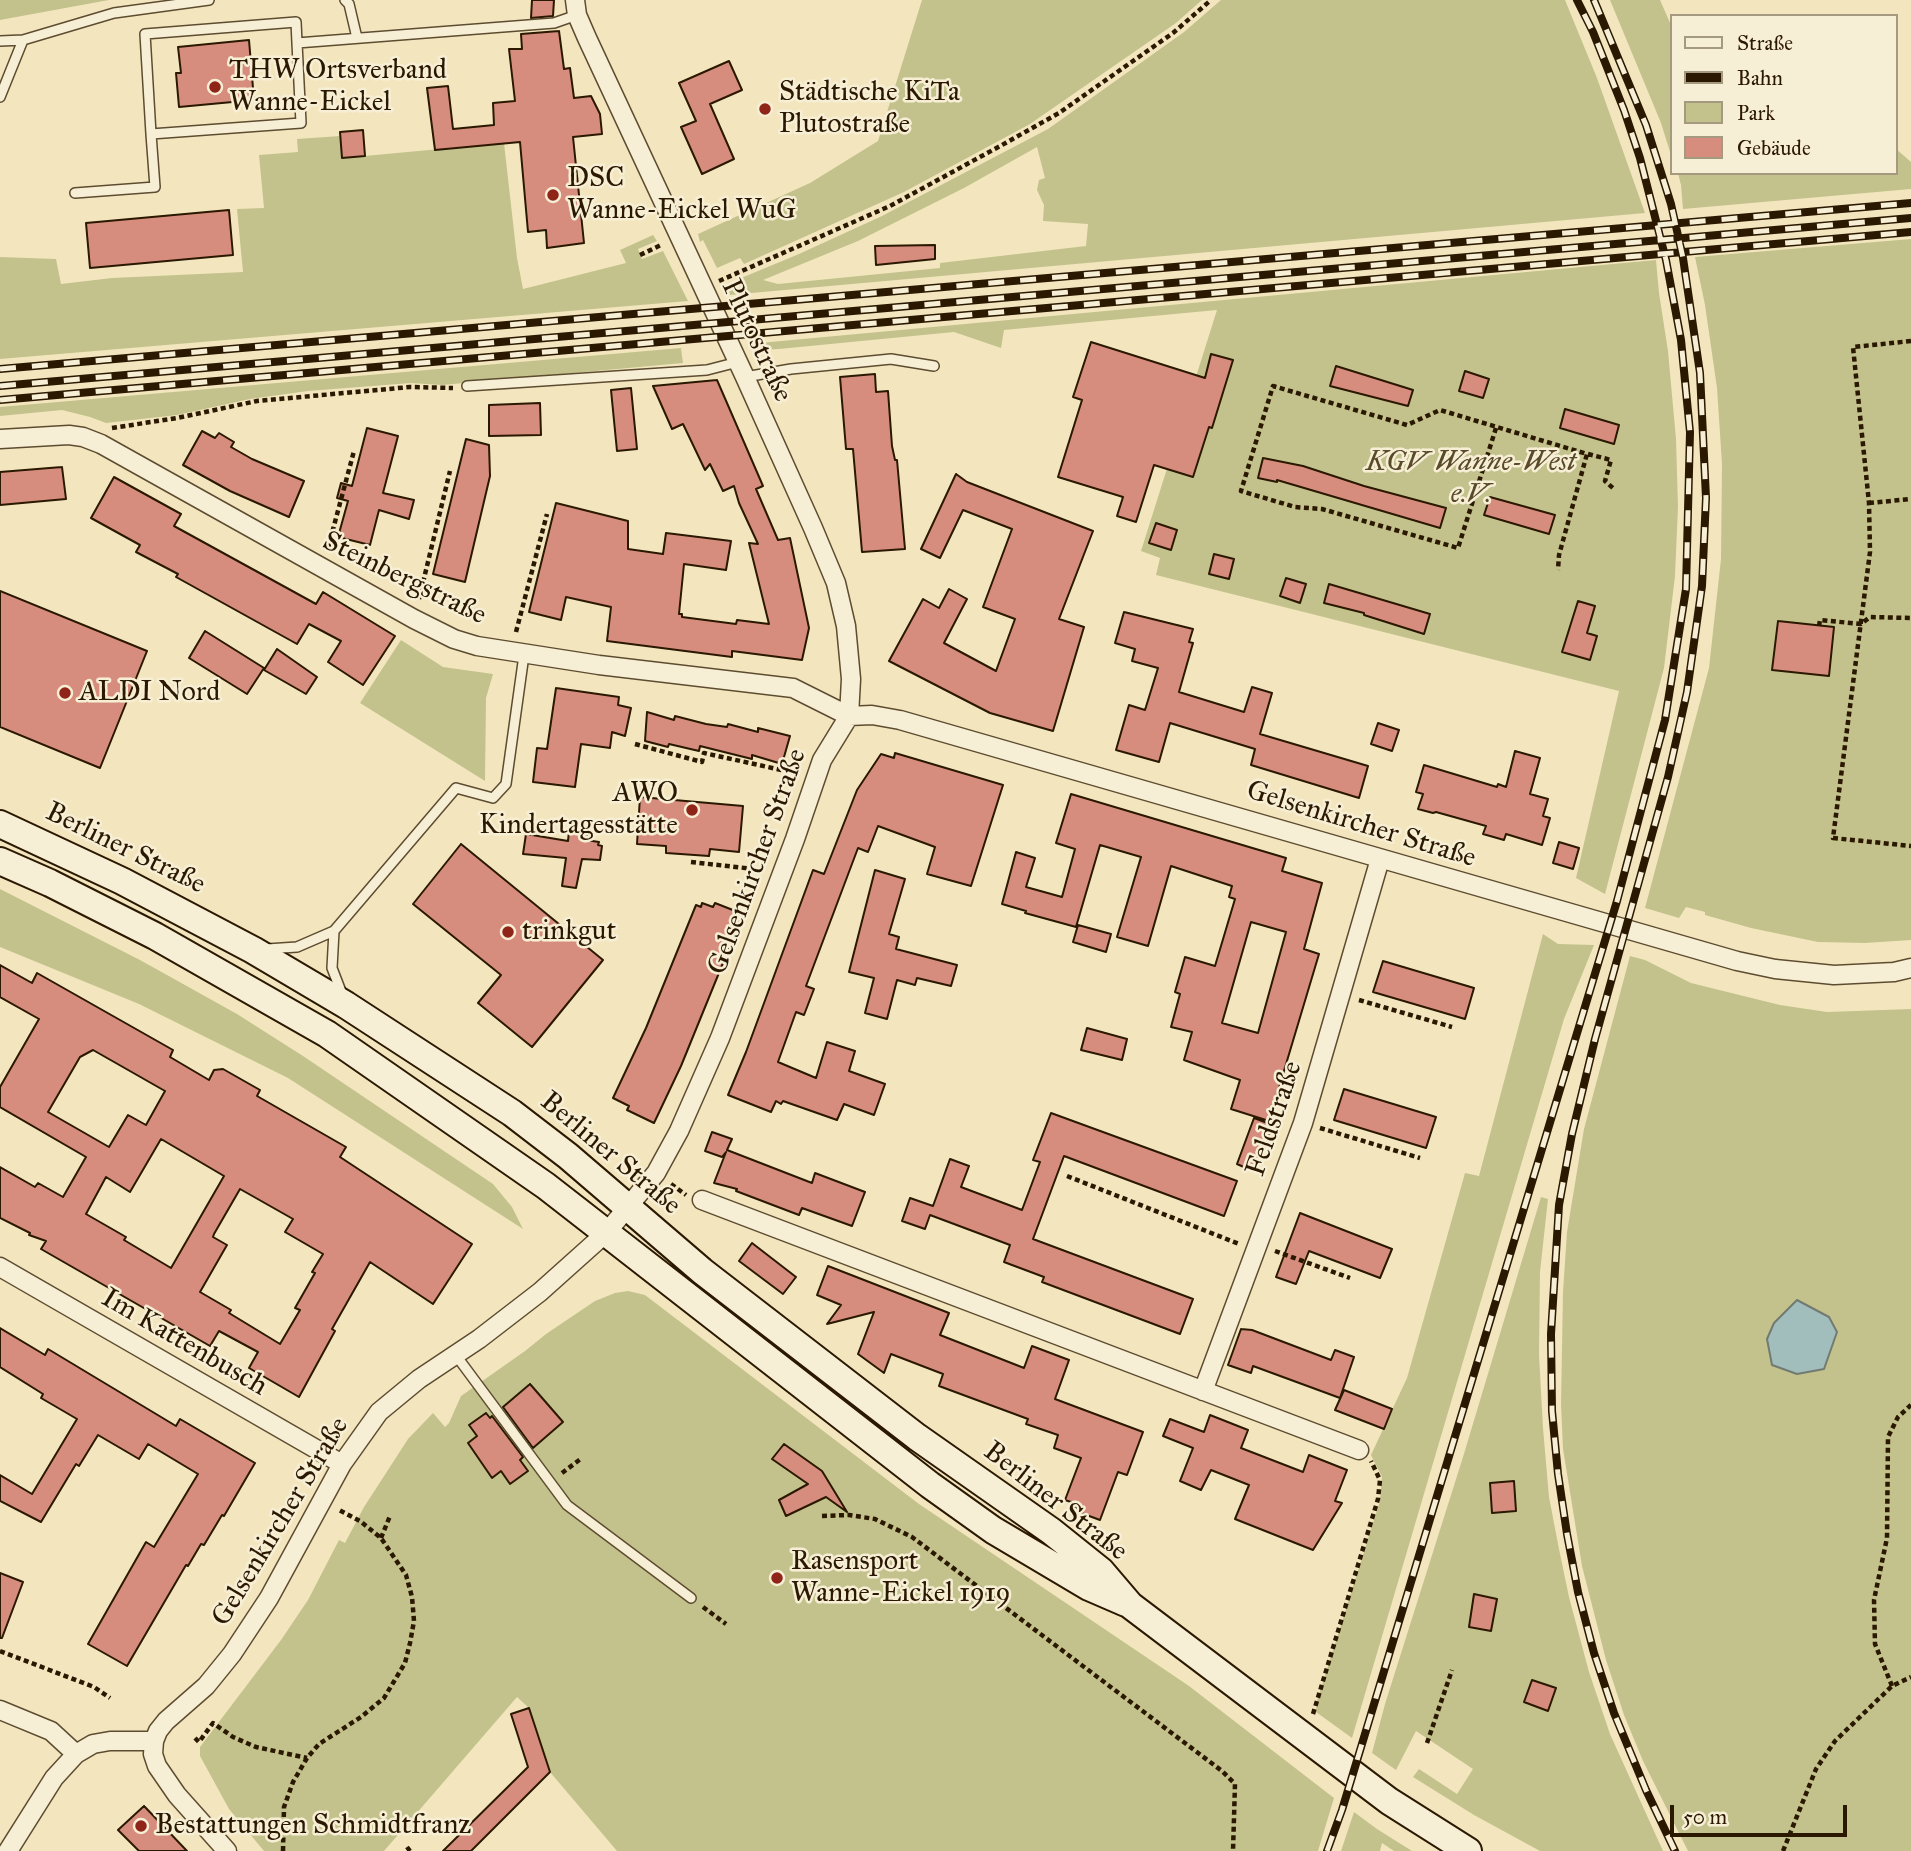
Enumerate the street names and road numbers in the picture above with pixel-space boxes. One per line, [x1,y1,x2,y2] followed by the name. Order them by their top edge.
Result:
[713,274,799,408] street label: Plutostraße
[317,525,491,633] street label: Steinbergstraße
[702,745,814,979] street label: Gelsenkircher Straße
[1242,774,1480,876] street label: Gelsenkircher Straße
[40,796,210,902] street label: Berliner Straße
[1240,1057,1310,1181] street label: Feldstraße
[533,1085,687,1223] street label: Berliner Straße
[95,1282,273,1404] street label: Im Kattenbusch
[205,1411,357,1633] street label: Gelsenkircher Straße
[976,1435,1134,1569] street label: Berliner Straße

